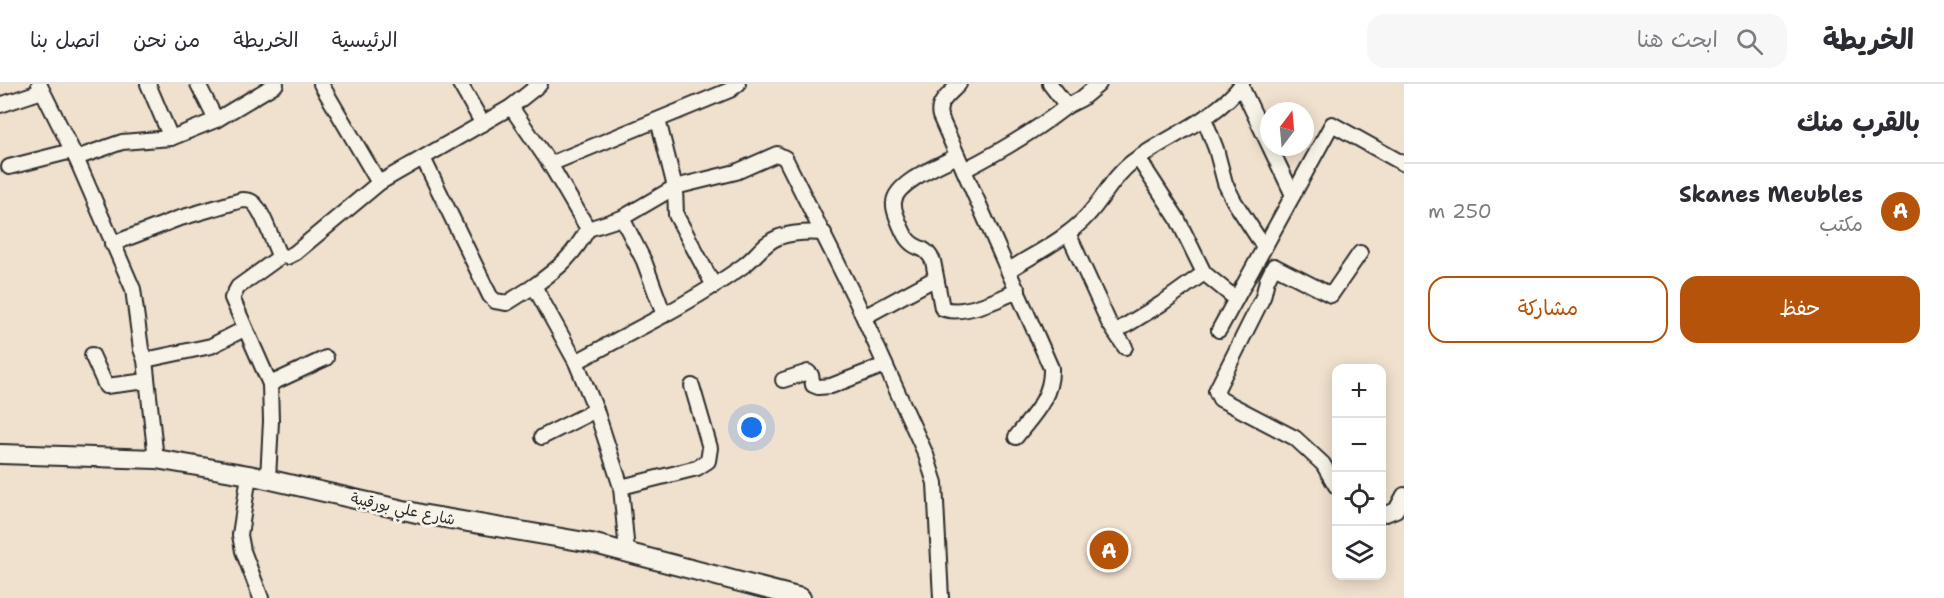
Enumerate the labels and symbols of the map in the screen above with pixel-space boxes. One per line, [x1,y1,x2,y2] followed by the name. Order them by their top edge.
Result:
[1260,102,1314,156] north arrow
[737,413,766,442] your location
[348,488,457,533] street label: شارع علي بورقيبة
[1090,528,1128,572] pin: A

